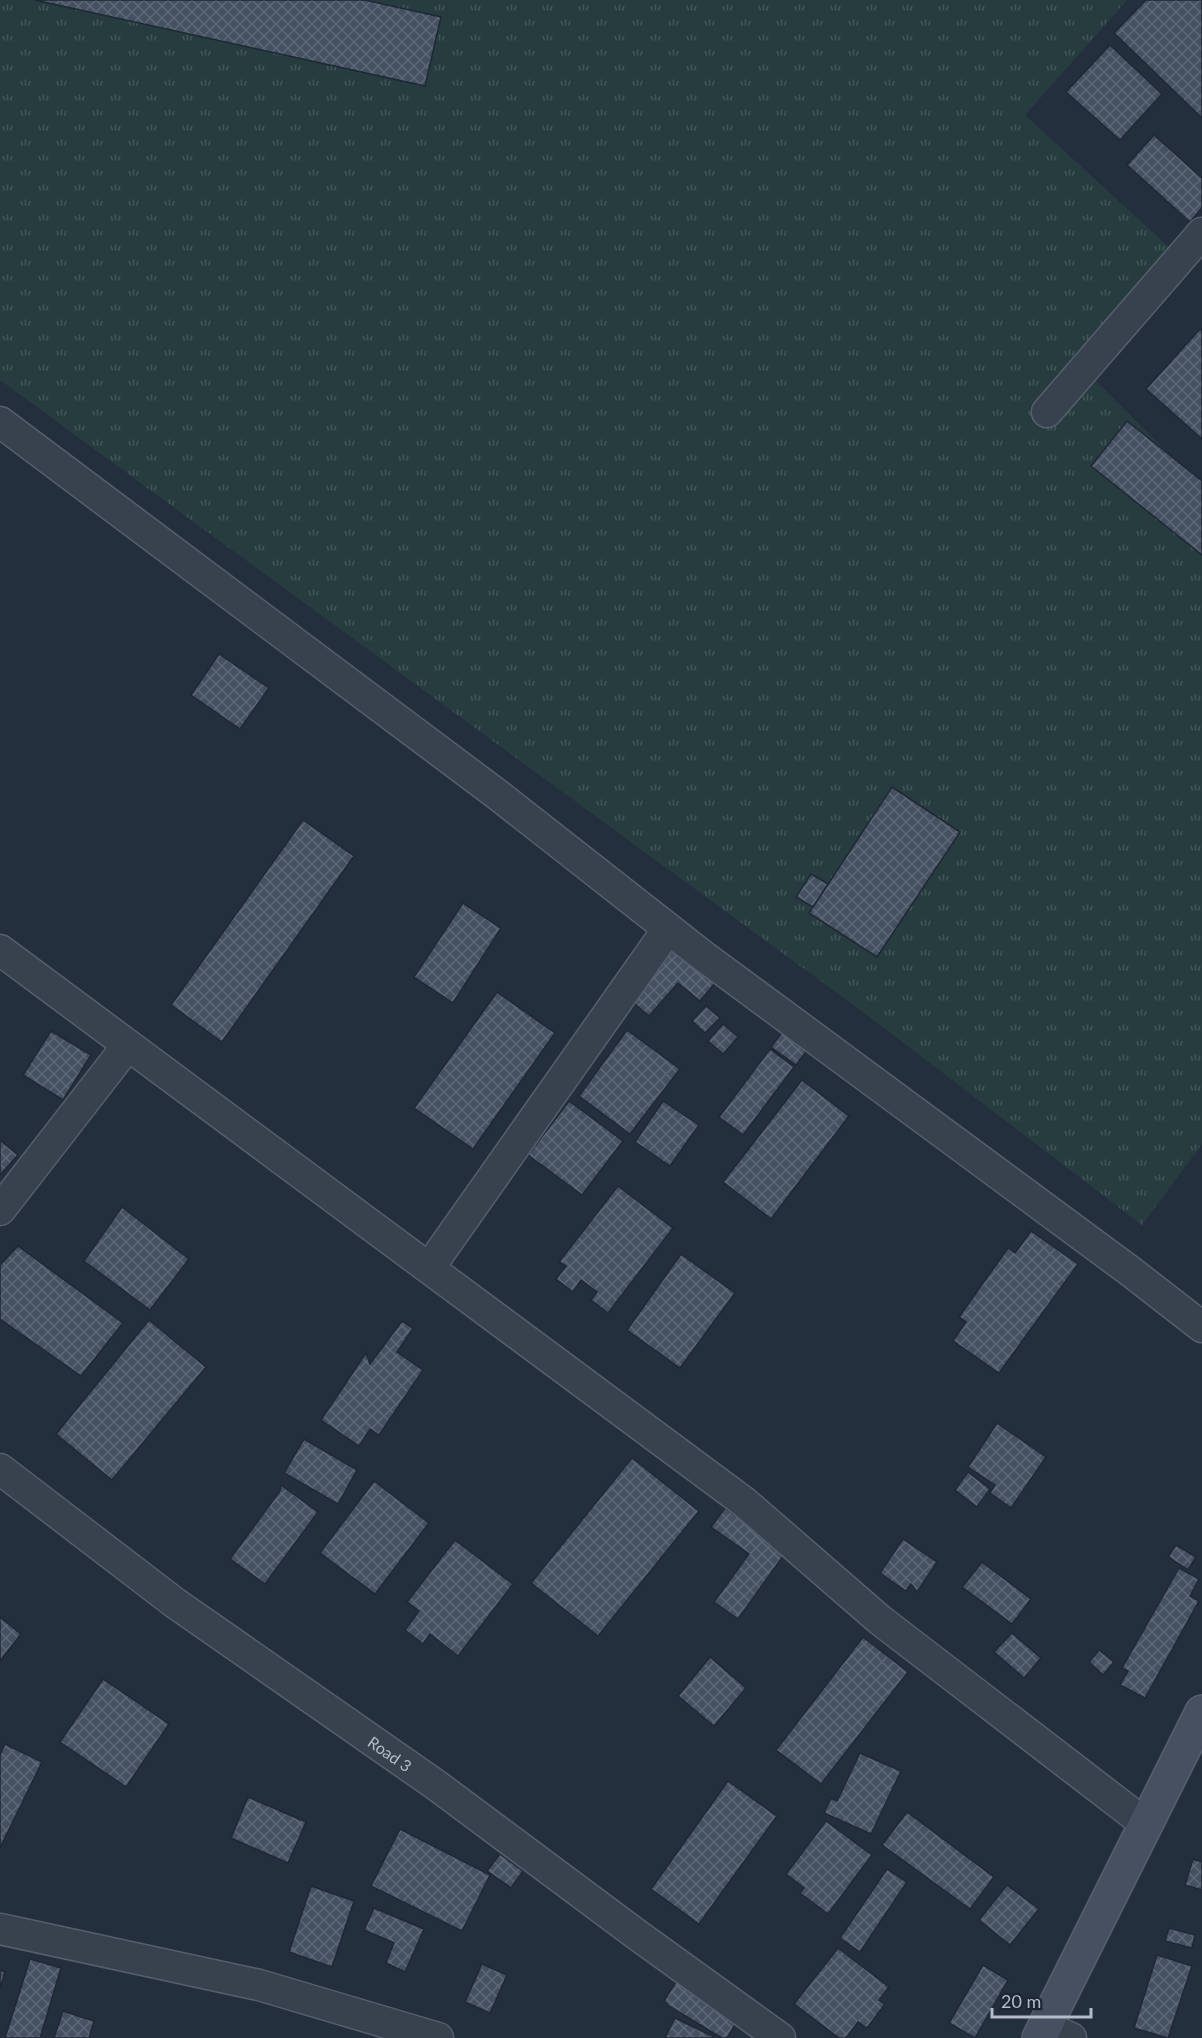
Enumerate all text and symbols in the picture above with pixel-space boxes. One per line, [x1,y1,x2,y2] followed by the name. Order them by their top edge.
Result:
[365,1731,416,1775] street label: Road 3
[992,1981,1091,2019] scale bar
[1001,1990,1041,2012] text: 20 m

